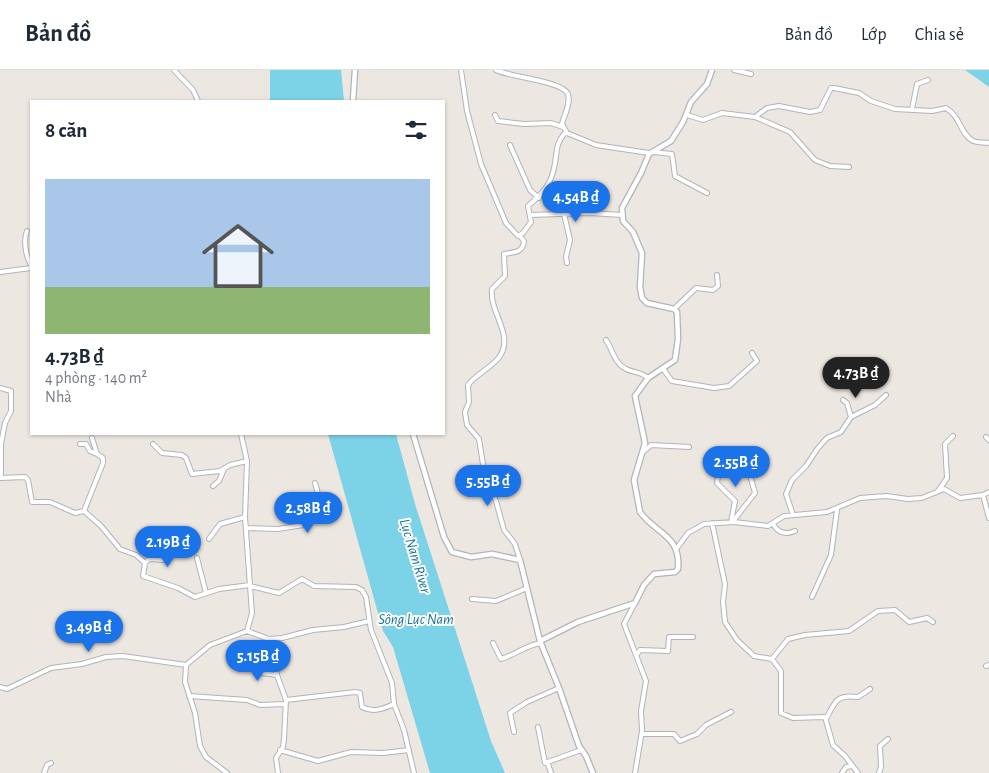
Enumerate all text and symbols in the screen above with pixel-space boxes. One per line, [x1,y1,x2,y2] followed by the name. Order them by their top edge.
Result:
[25,22,91,46] text: Bản đồ
[785,26,833,44] text: Bản đồ
[861,26,887,44] text: Lớp
[915,26,964,44] text: Chia sẻ
[402,116,430,144] icon: filters
[45,120,87,141] text: 8 căn
[530,180,622,223] pin: 4.54B ₫
[553,189,599,205] text: 4.54B ₫
[193,211,283,301] icon: home
[45,346,104,367] text: 4.73B ₫
[810,356,902,399] pin: 4.73B ₫
[833,365,879,381] text: 4.73B ₫
[45,370,147,386] text: 4 phòng · 140 m²
[45,389,72,405] text: Nhà
[690,446,782,488] pin: 2.55B ₫
[714,454,758,470] text: 2.55B ₫
[442,464,534,507] pin: 5.55B ₫
[466,473,510,489] text: 5.55B ₫
[262,492,354,534] pin: 2.58B ₫
[285,500,331,516] text: 2.58B ₫
[397,517,434,596] water label: Lục Nam River
[122,526,214,568] pin: 2.19B ₫
[146,534,190,550] text: 2.19B ₫
[43,610,135,653] pin: 3.49B ₫
[378,612,454,627] water label: Sông Lục Nam
[66,619,112,635] text: 3.49B ₫
[212,640,304,682] pin: 5.15B ₫
[237,648,279,664] text: 5.15B ₫

